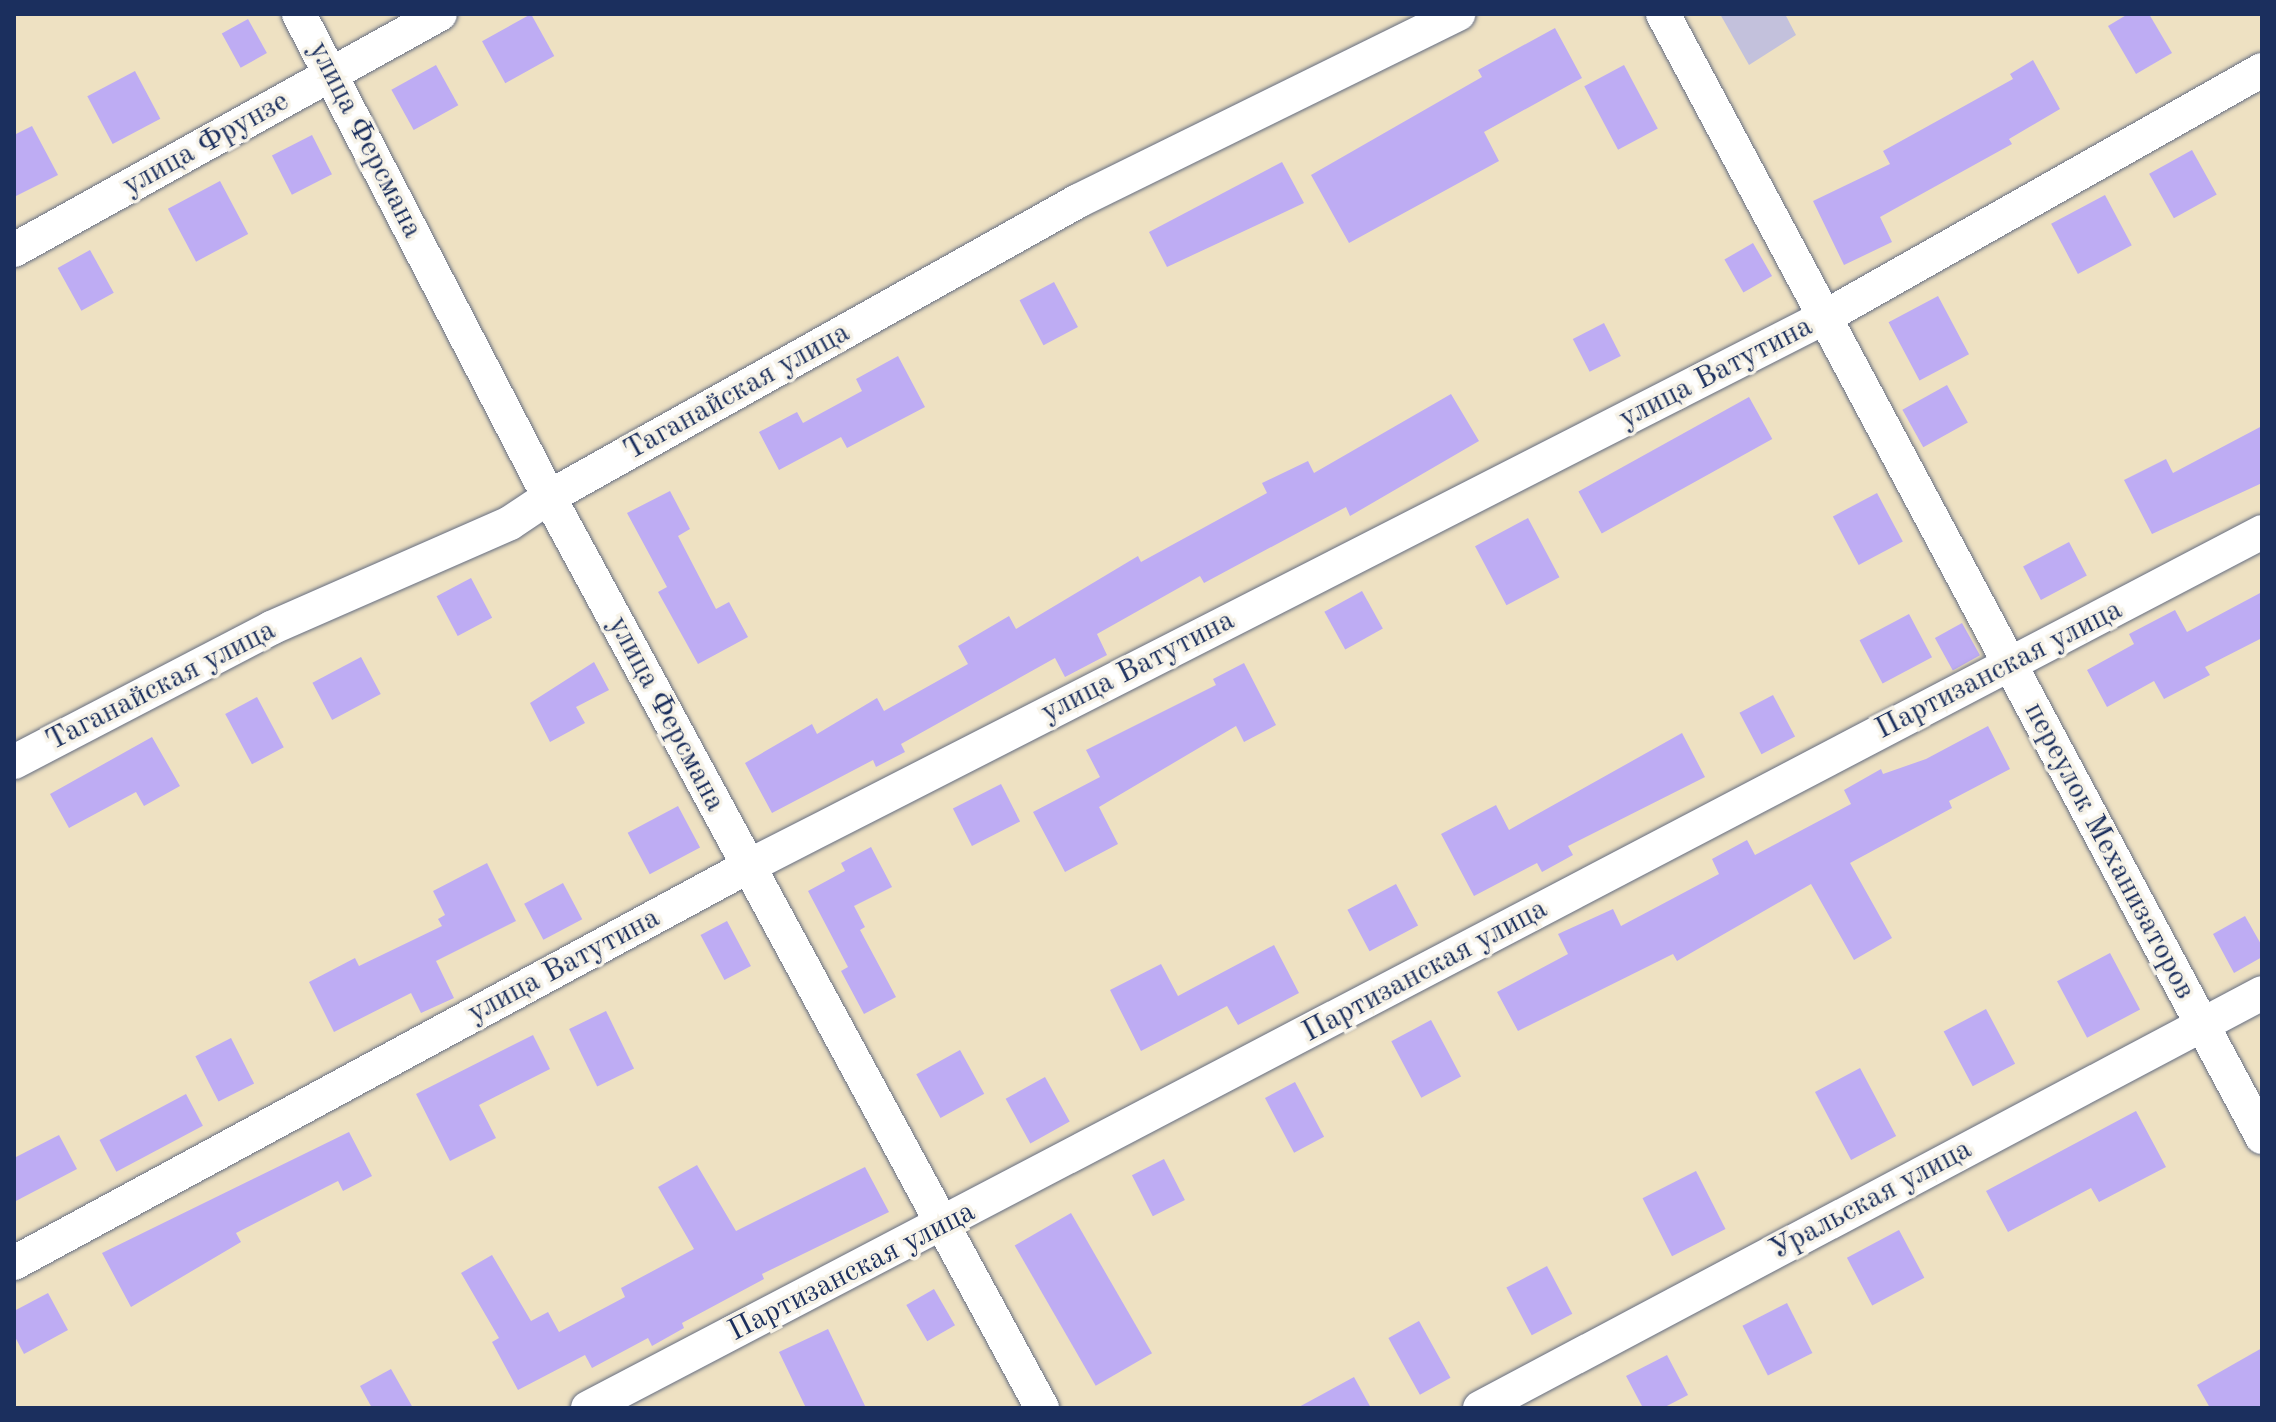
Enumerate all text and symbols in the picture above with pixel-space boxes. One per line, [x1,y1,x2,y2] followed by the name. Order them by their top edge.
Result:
[300,36,430,244] street label: улица Ферсмана
[117,84,295,204] street label: улица Фрунзе
[1613,309,1819,437] street label: улица Ватутина
[618,315,856,469] street label: Таганайская улица
[1870,592,2128,748] street label: Партизанская улица
[1035,603,1241,731] street label: улица Ватутина
[599,610,733,818] street label: улица Ферсмана
[40,613,282,759] street label: Таганайская улица
[2015,696,2203,1006] street label: переулок Механизаторов
[1296,891,1554,1051] street label: Партизанская улица
[462,900,666,1032] street label: улица Ватутина
[1764,1132,1978,1268] street label: Уральская улица
[723,1194,981,1350] street label: Партизанская улица

